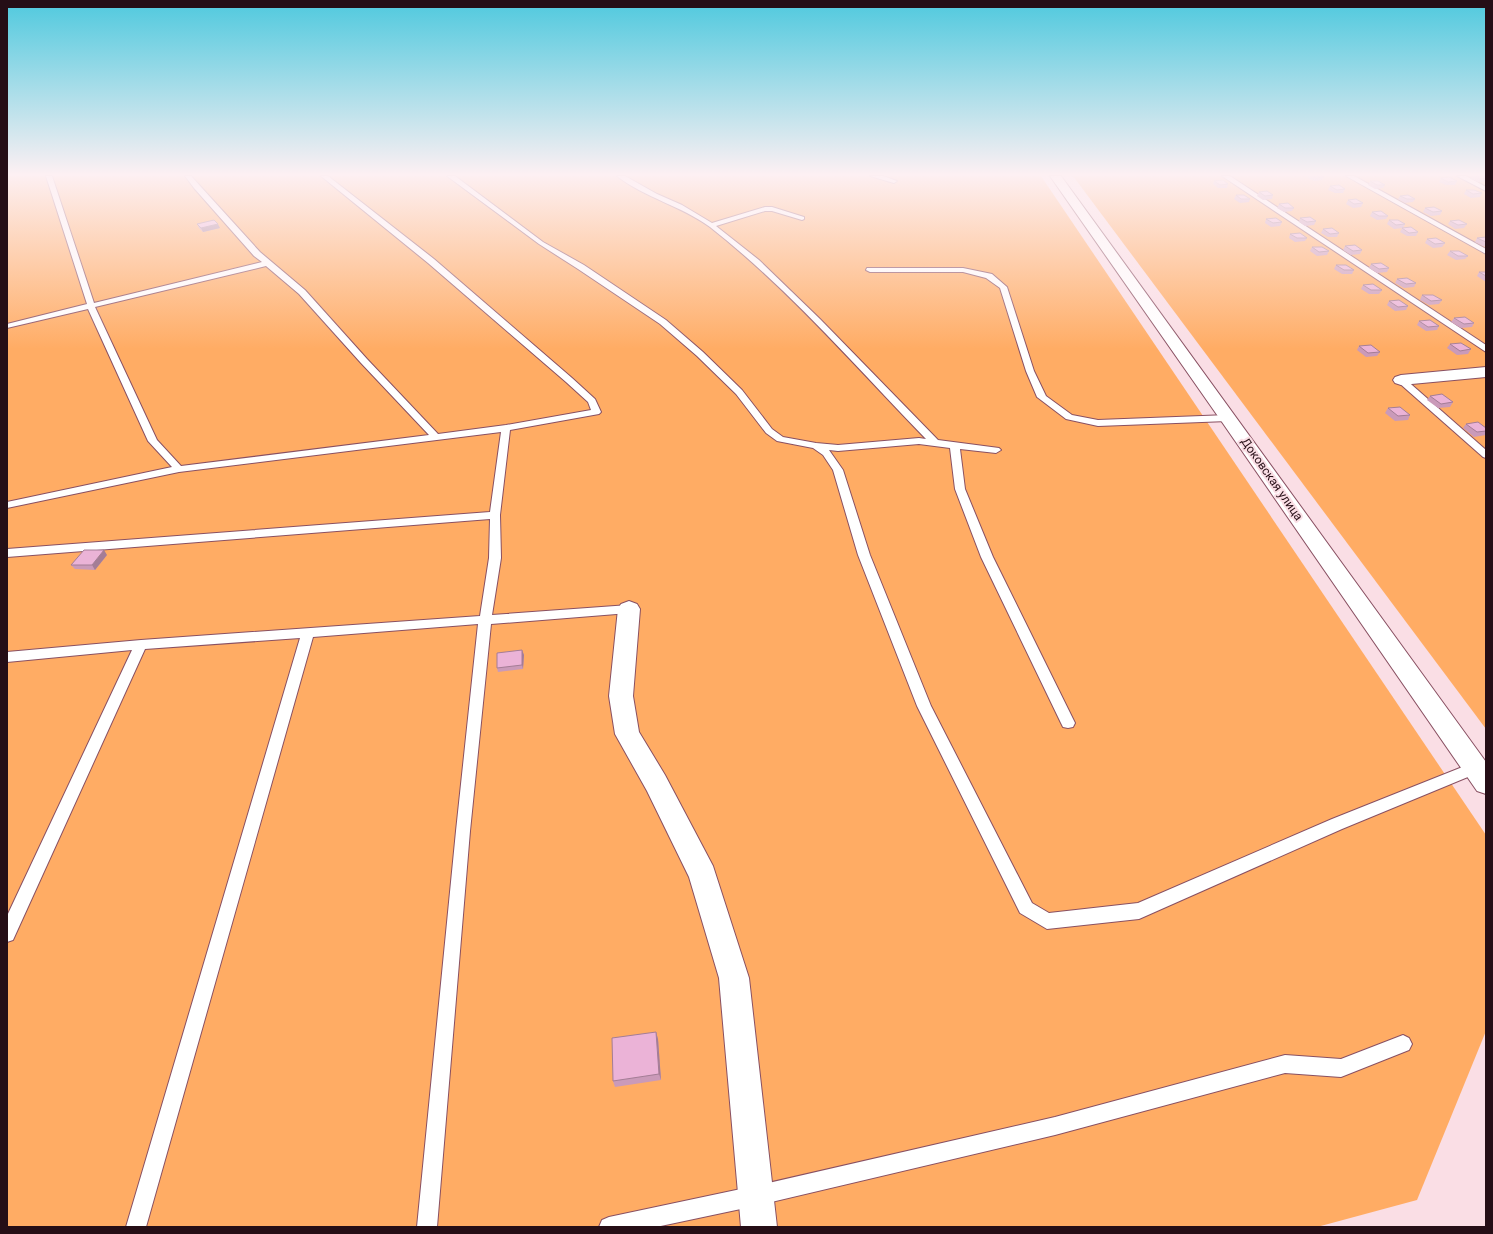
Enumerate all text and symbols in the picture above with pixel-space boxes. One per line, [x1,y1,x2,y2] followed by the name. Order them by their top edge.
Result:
[1238,435,1306,523] street label: Доковская улица

